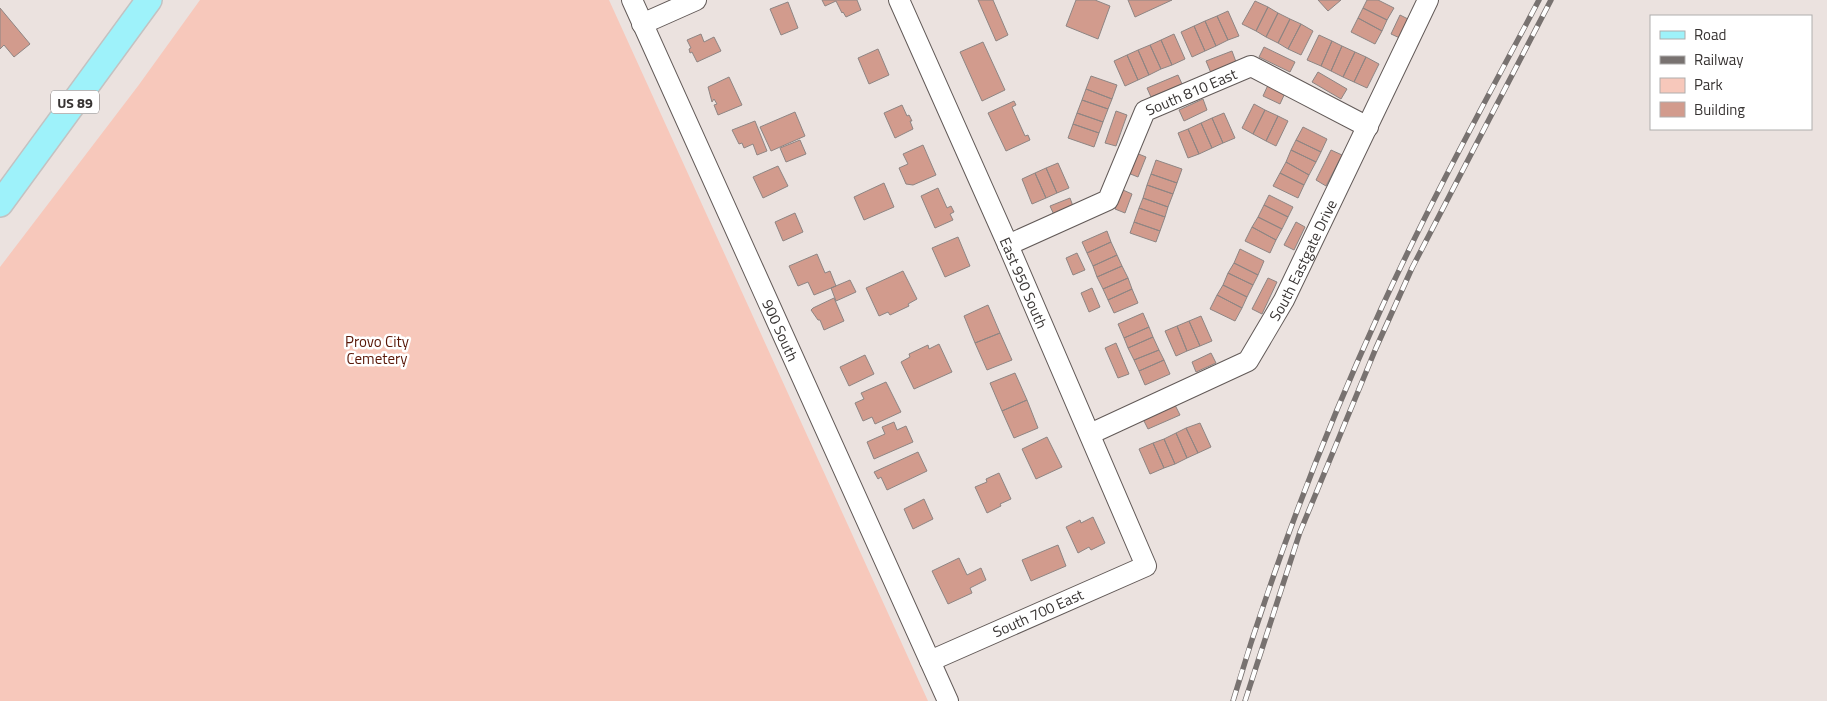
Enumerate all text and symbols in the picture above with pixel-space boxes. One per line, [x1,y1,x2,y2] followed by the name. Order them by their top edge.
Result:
[1650,15,1812,130] legend
[1694,23,1726,46] text: Road
[1694,48,1744,71] text: Railway
[1142,62,1241,121] street label: South 810 East
[1694,73,1723,96] text: Park
[51,90,99,114] road number: US 89
[1694,98,1745,121] text: Building
[1263,195,1342,325] street label: South Eastgate Drive
[994,233,1054,332] street label: East 950 South
[757,295,805,365] street label: 900 South
[345,330,409,370] park label: Provo City Cemetery
[989,582,1088,643] street label: South 700 East

